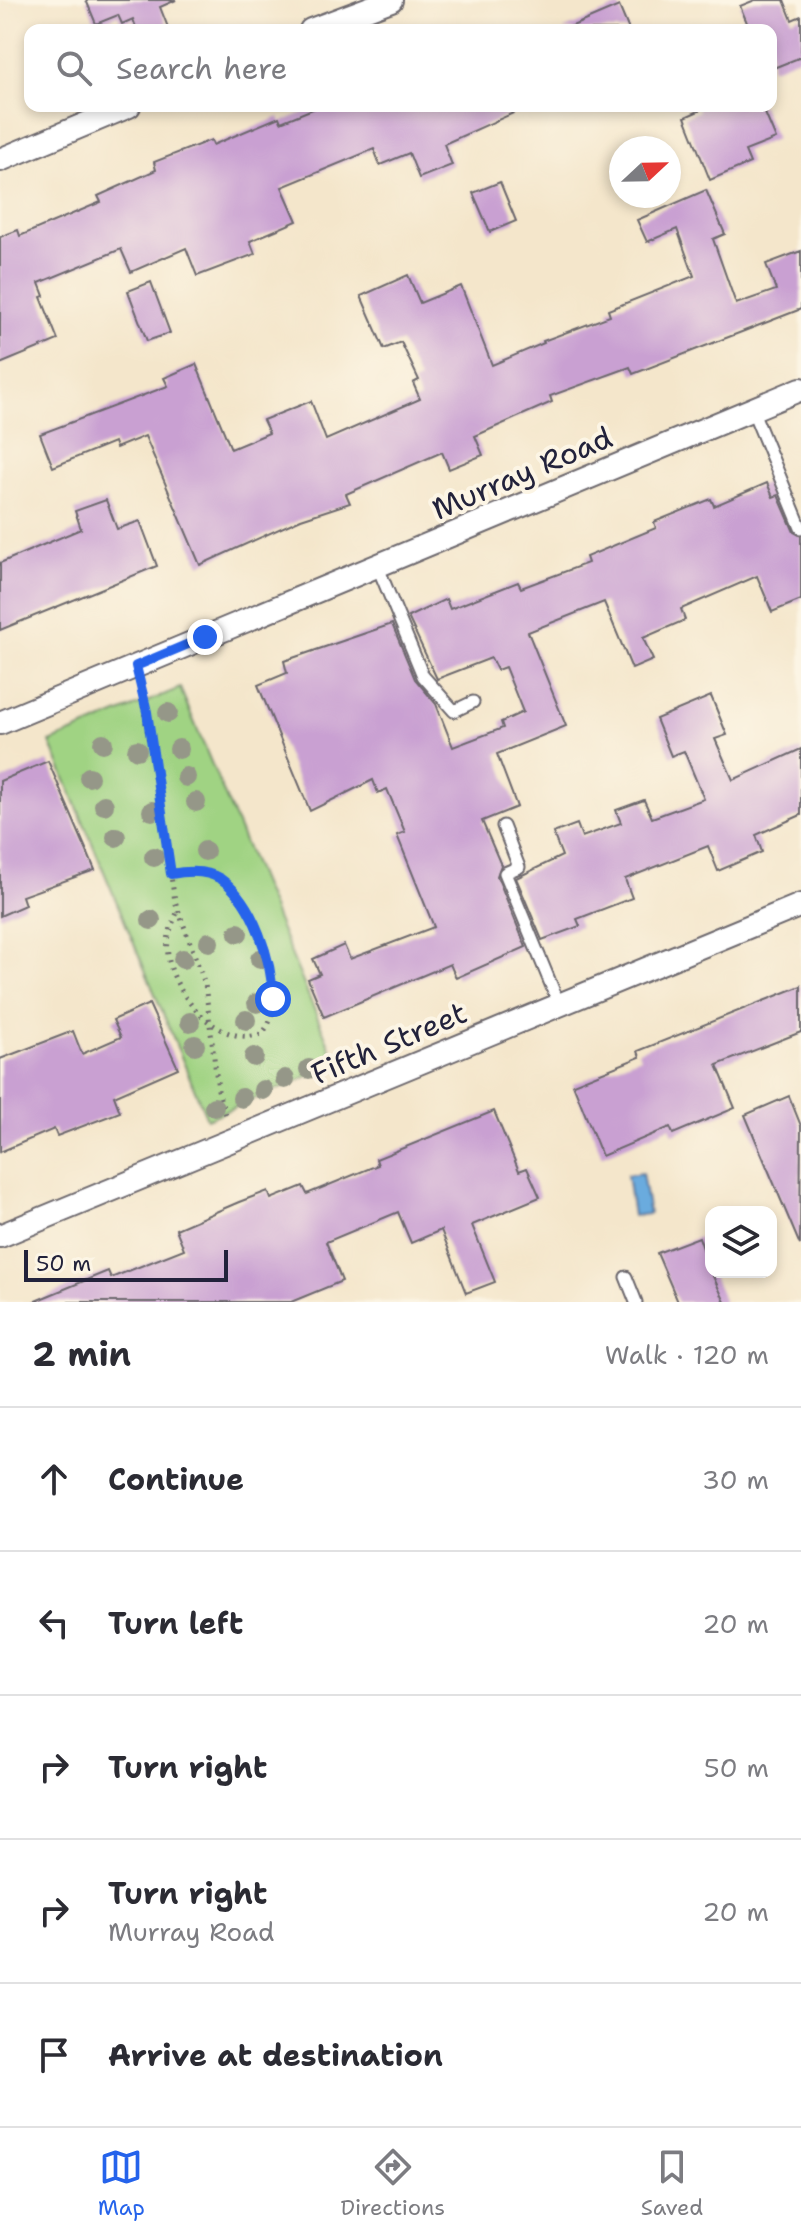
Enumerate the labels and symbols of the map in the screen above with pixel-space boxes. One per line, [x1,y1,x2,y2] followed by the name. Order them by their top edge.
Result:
[609,136,681,208] north arrow
[426,417,618,529] street label: Murray Road
[187,619,223,655] route end
[255,981,291,1017] route start
[305,992,473,1094] street label: Fifth Street
[24,1246,228,1282] scale bar

